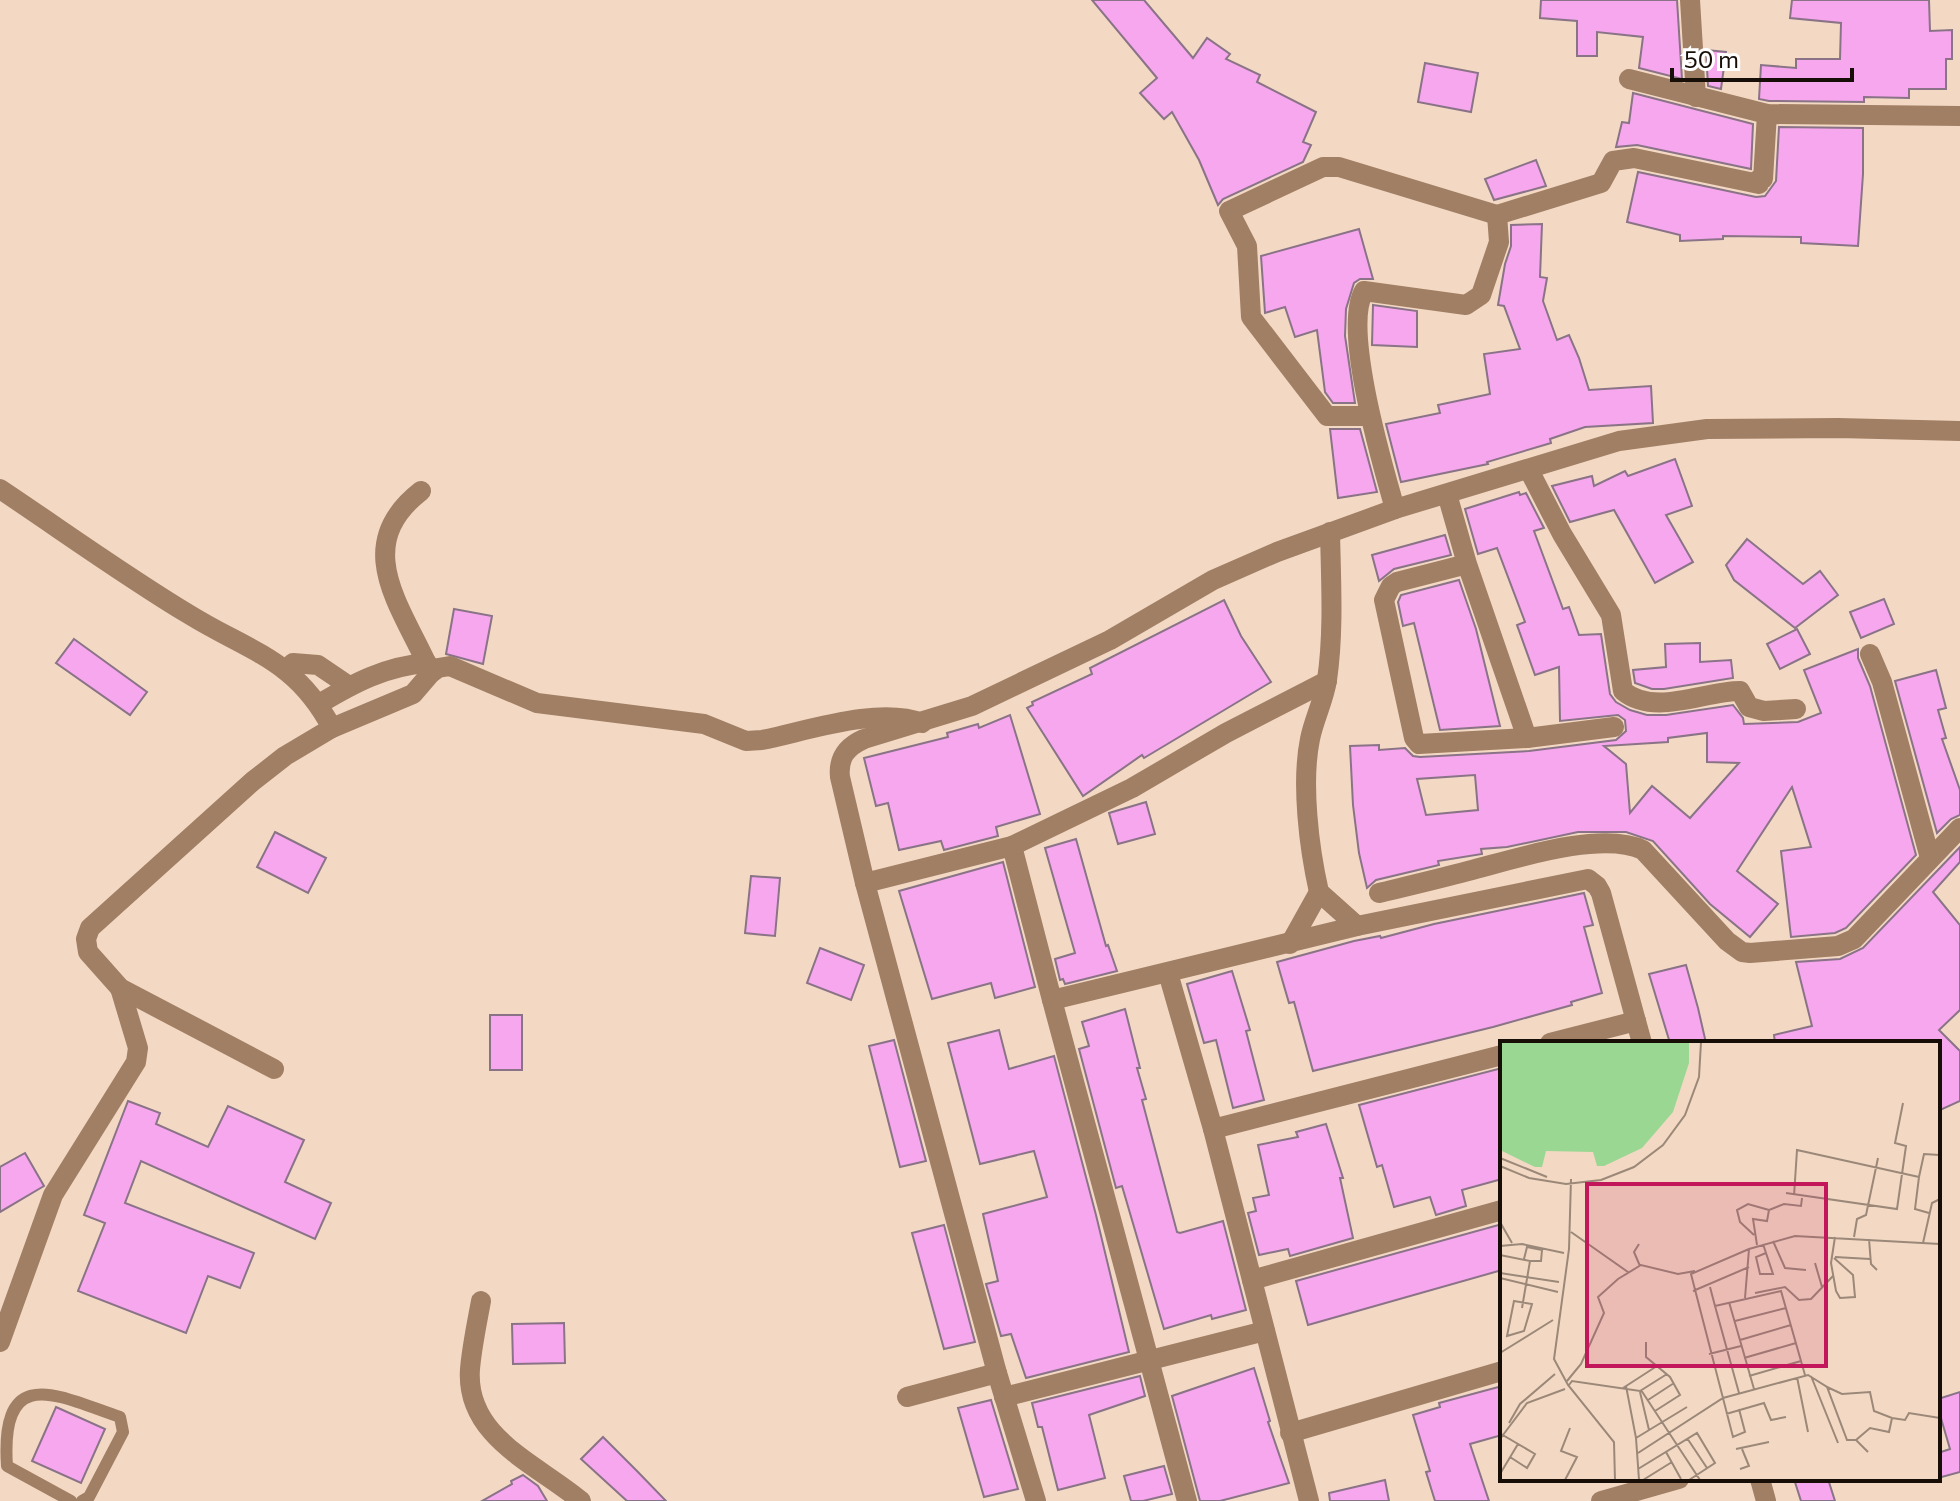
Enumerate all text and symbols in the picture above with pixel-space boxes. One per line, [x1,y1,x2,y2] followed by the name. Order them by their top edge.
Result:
[1672,32,1852,82] scale bar
[1684,44,1739,73] text: 50 m
[1500,1041,1940,1481] inset map

